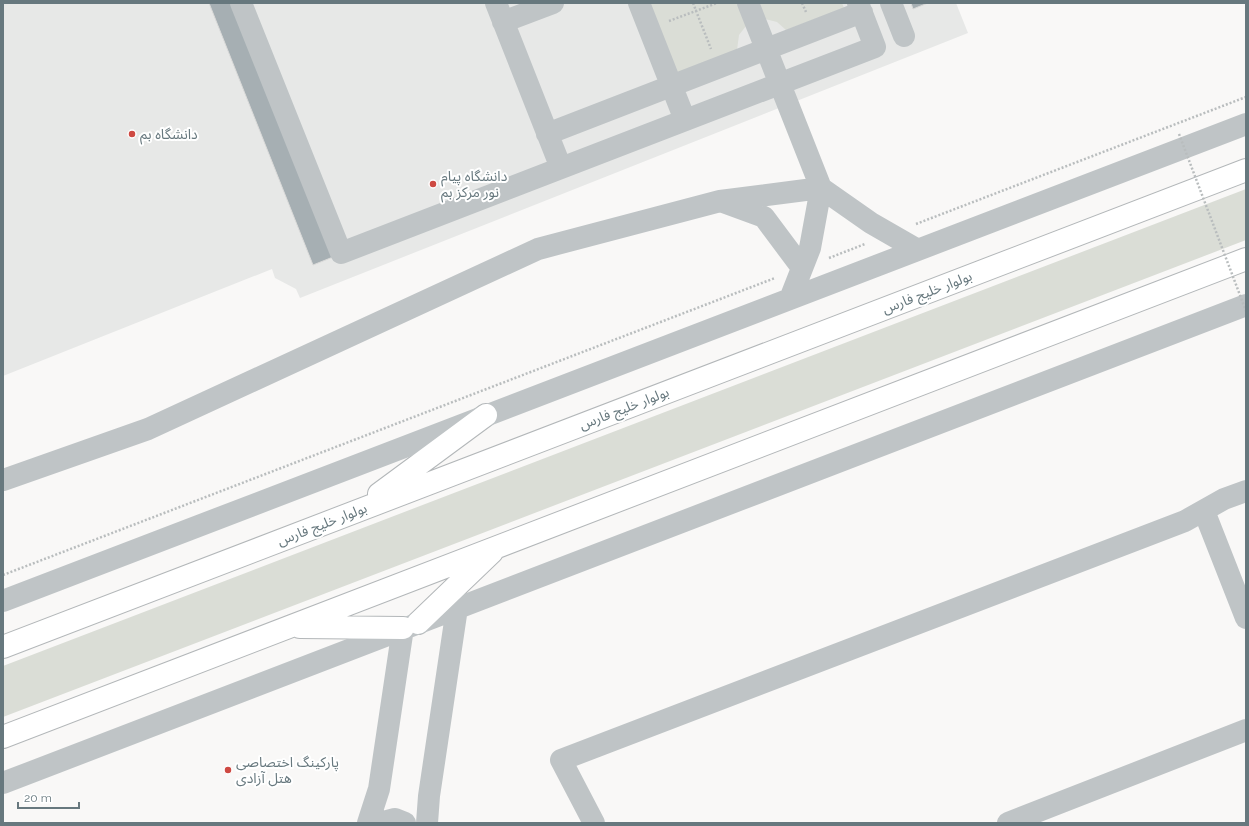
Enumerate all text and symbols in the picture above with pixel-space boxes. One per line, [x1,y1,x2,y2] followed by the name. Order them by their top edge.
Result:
[140,126,198,145] place label: دانشگاه بم
[127,129,137,139] marker: دانشگاه بم
[441,168,508,203] place label: دانشگاه پیام نور مرکز بم
[428,179,438,189] marker: دانشگاه پیام نور مرکز بم
[880,267,975,319] street label: بولوار خلیج فارس
[577,383,672,435] street label: بولوار خلیج فارس
[275,499,370,551] street label: بولوار خلیج فارس
[236,754,339,787] place label: پارکینگ اختصاصی هتل آزادی
[223,765,233,775] marker: پارکینگ اختصاصی هتل آزادی
[18,784,79,810] scale bar
[24,791,52,805] text: 20 m

